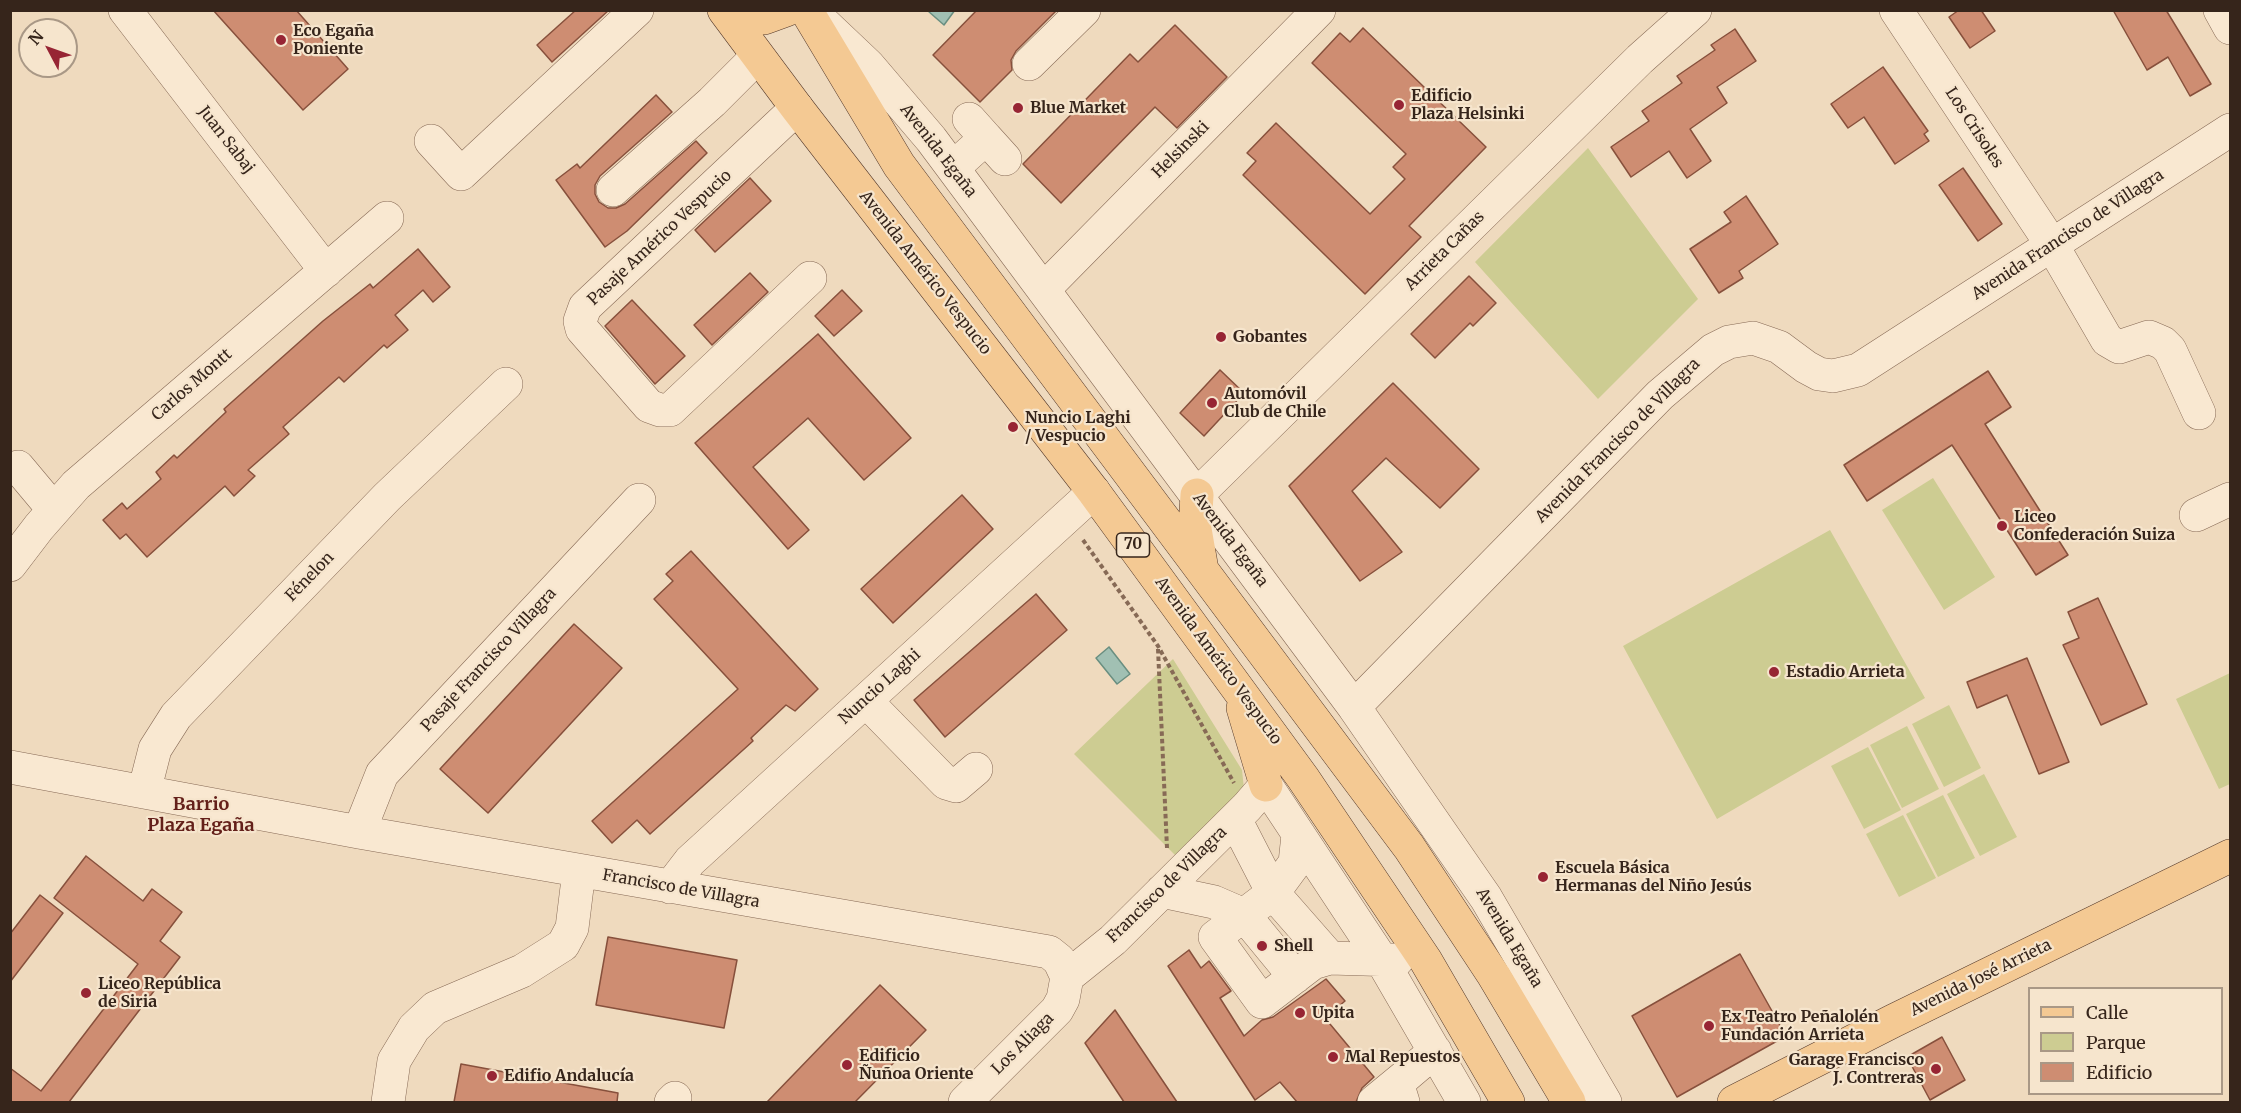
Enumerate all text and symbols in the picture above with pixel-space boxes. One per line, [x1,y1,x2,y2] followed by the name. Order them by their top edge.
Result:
[18,18,78,78] north arrow
[293,21,374,59] place label: Eco Egaña Poniente
[24,26,48,49] text: N
[274,33,288,47] marker: Eco Egaña Poniente
[1941,84,2007,172] street label: Los Crisoles
[1411,86,1524,124] place label: Edificio Plaza Helsinki
[1030,98,1126,118] place label: Blue Market
[1392,98,1406,112] marker: Edificio Plaza Helsinki
[896,101,980,201] street label: Avenida Egaña
[1011,101,1025,115] marker: Blue Market
[194,103,258,177] street label: Juan Sabaj
[1149,118,1213,182] street label: Helsinski
[584,166,736,310] street label: Pasaje Américo Vespucio
[1969,166,2167,304] street label: Avenida Francisco de Villagra
[855,187,995,359] street label: Avenida Américo Vespucio
[1401,207,1489,295] street label: Arrieta Cañas
[1233,327,1307,347] place label: Gobantes
[1214,330,1228,344] marker: Gobantes
[148,345,236,425] street label: Carlos Montt
[1532,355,1704,527] street label: Avenida Francisco de Villagra
[1224,384,1326,422] place label: Automóvil Club de Chile
[1205,396,1219,410] marker: Automóvil Club de Chile
[1025,408,1131,446] place label: Nuncio Laghi / Vespucio
[1006,420,1020,434] marker: Nuncio Laghi / Vespucio
[1188,489,1272,591] street label: Avenida Egaña
[2014,507,2175,545] place label: Liceo Confederación Suiza
[1995,519,2009,533] marker: Liceo Confederación Suiza
[1116,533,1150,557] road number: 70
[282,548,338,606] street label: Fénelon
[1151,573,1285,749] street label: Avenida Américo Vespucio
[417,584,561,736] street label: Pasaje Francisco Villagra
[835,645,925,729] street label: Nuncio Laghi
[1786,662,1905,682] place label: Estadio Arrieta
[1767,665,1781,679] marker: Estadio Arrieta
[147,794,255,836] district label: Barrio Plaza Egaña
[1103,823,1231,947] street label: Francisco de Villagra
[1555,858,1752,896] place label: Escuela Básica Hermanas del Niño Jesús
[601,866,761,912] street label: Francisco de Villagra
[1536,870,1550,884] marker: Escuela Básica Hermanas del Niño Jesús
[1472,885,1546,991] street label: Avenida Egaña
[1907,935,2055,1021] street label: Avenida José Arrieta
[1274,936,1313,956] place label: Shell
[1255,939,1269,953] marker: Shell
[98,974,221,1012] place label: Liceo República de Siria
[79,986,93,1000] marker: Liceo República de Siria
[2028,987,2223,1095] legend
[2086,1001,2128,1024] text: Calle
[1312,1003,1354,1023] place label: Upita
[1293,1006,1307,1020] marker: Upita
[1721,1007,1878,1045] place label: Ex Teatro Peñalolén Fundación Arrieta
[988,1009,1058,1079] street label: Los Aliaga
[1702,1019,1716,1033] marker: Ex Teatro Peñalolén Fundación Arrieta
[2086,1031,2146,1054] text: Parque
[859,1046,973,1084] place label: Edificio Ñuñoa Oriente
[1345,1047,1460,1067] place label: Mal Repuestos
[1326,1050,1340,1064] marker: Mal Repuestos
[1789,1050,1924,1088] place label: Garage Francisco J. Contreras
[840,1058,854,1072] marker: Edificio Ñuñoa Oriente
[2086,1061,2152,1084] text: Edificio
[1929,1062,1943,1076] marker: Garage Francisco J. Contreras
[504,1066,634,1086] place label: Edifio Andalucía
[485,1069,499,1083] marker: Edifio Andalucía

